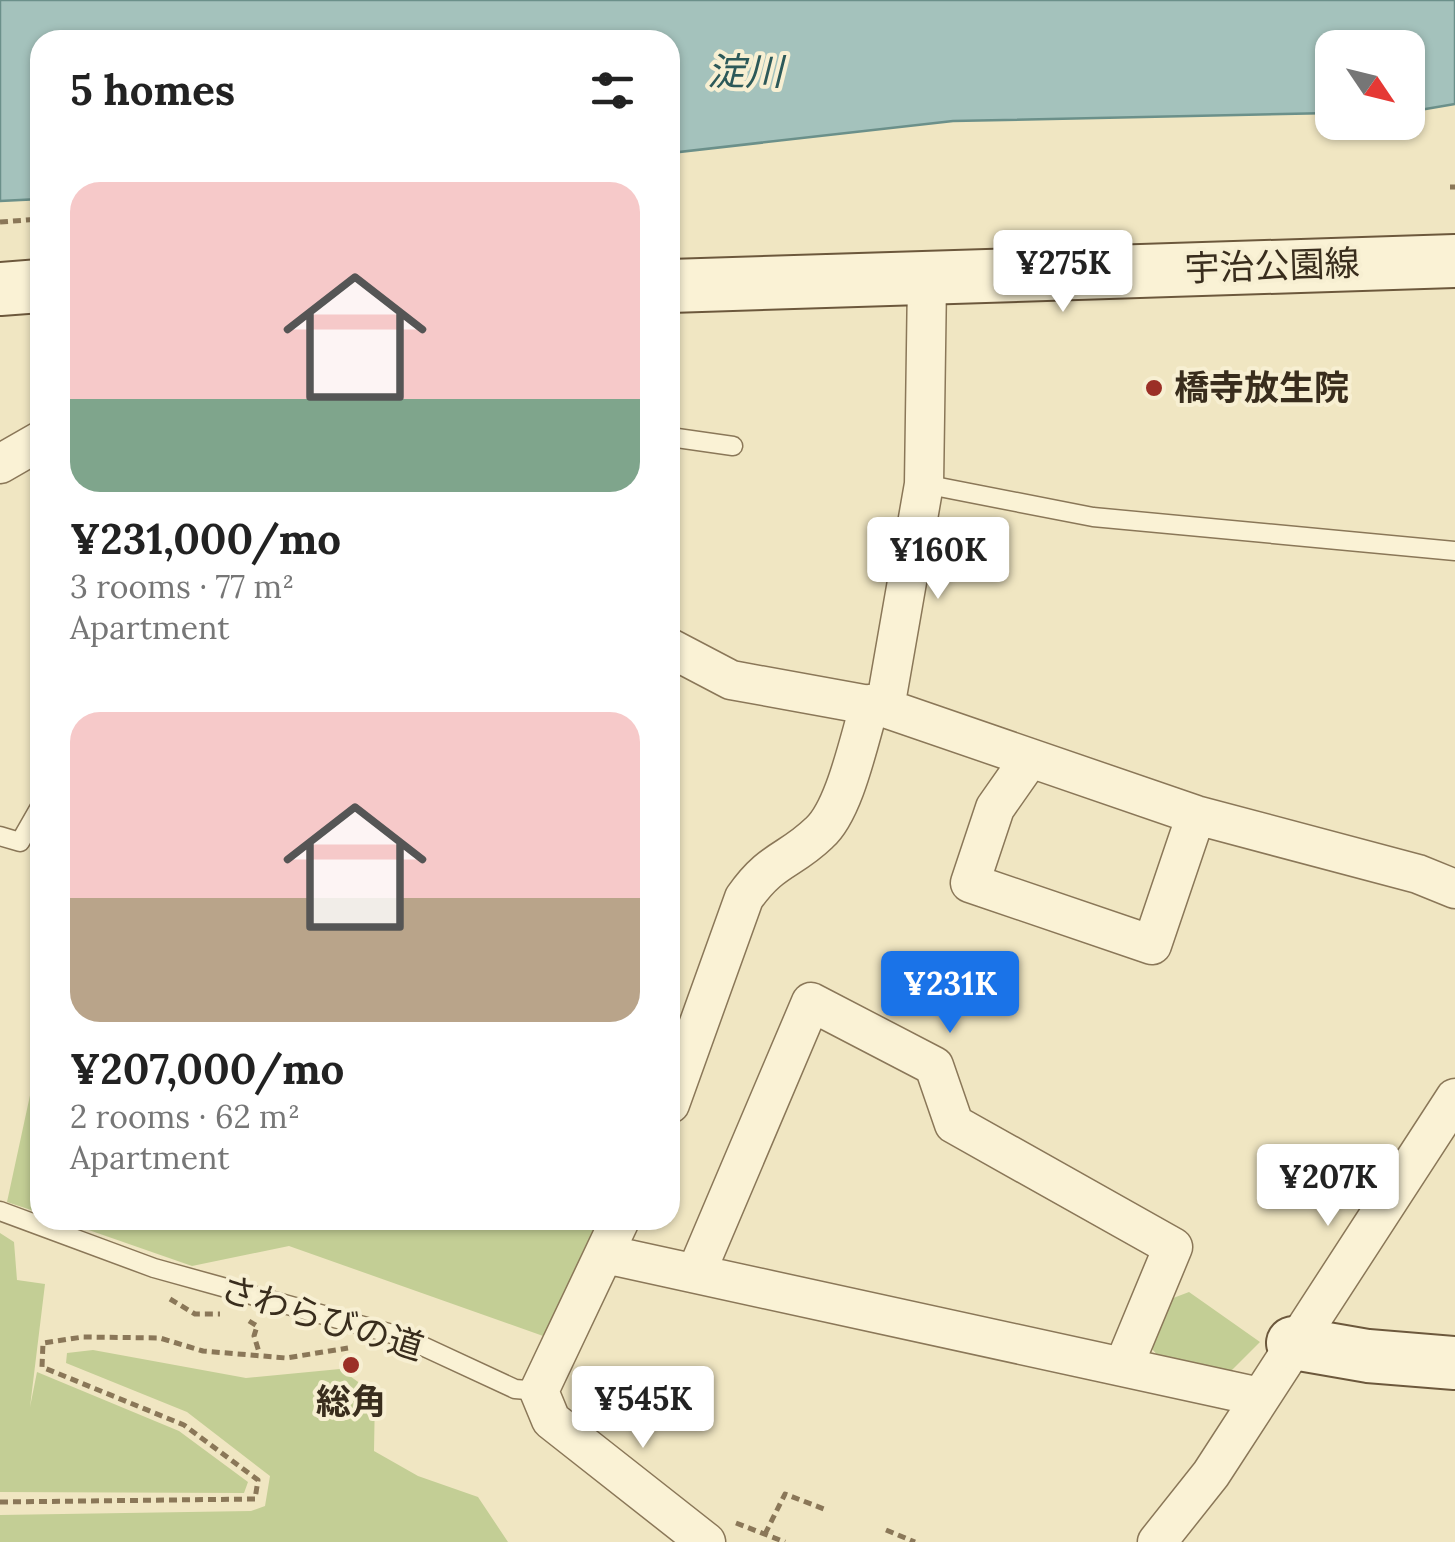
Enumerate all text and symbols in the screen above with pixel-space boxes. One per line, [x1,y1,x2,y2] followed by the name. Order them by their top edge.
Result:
[1315,30,1425,140] north arrow
[1315,30,1425,140] map controls
[707,47,787,95] water label: 淀川
[70,63,235,117] text: 5 homes
[585,63,640,118] icon: filters
[993,230,1133,315] pin: ¥275K
[1184,240,1360,291] street label: 宇治公園線
[1015,242,1111,283] text: ¥275K
[265,247,445,427] icon: home
[1174,365,1349,410] place label: 橋寺放生院
[1143,377,1165,399] marker: 橋寺放生院
[70,512,341,566] text: ¥231,000/mo
[868,517,1008,602] pin: ¥160K
[889,529,987,570] text: ¥160K
[70,566,294,607] text: 3 rooms · 77 m²
[70,607,230,648] text: Apartment
[265,777,445,957] icon: home
[880,951,1020,1036] pin: ¥231K
[903,963,997,1004] text: ¥231K
[70,1042,344,1096] text: ¥207,000/mo
[70,1096,300,1137] text: 2 rooms · 62 m²
[70,1137,230,1178] text: Apartment
[1258,1144,1398,1229] pin: ¥207K
[1279,1156,1377,1197] text: ¥207K
[215,1265,429,1370] street label: さわらびの道
[340,1354,362,1376] marker: 総角
[573,1366,713,1451] pin: ¥545K
[594,1378,692,1419] text: ¥545K
[316,1379,386,1424] place label: 総角

